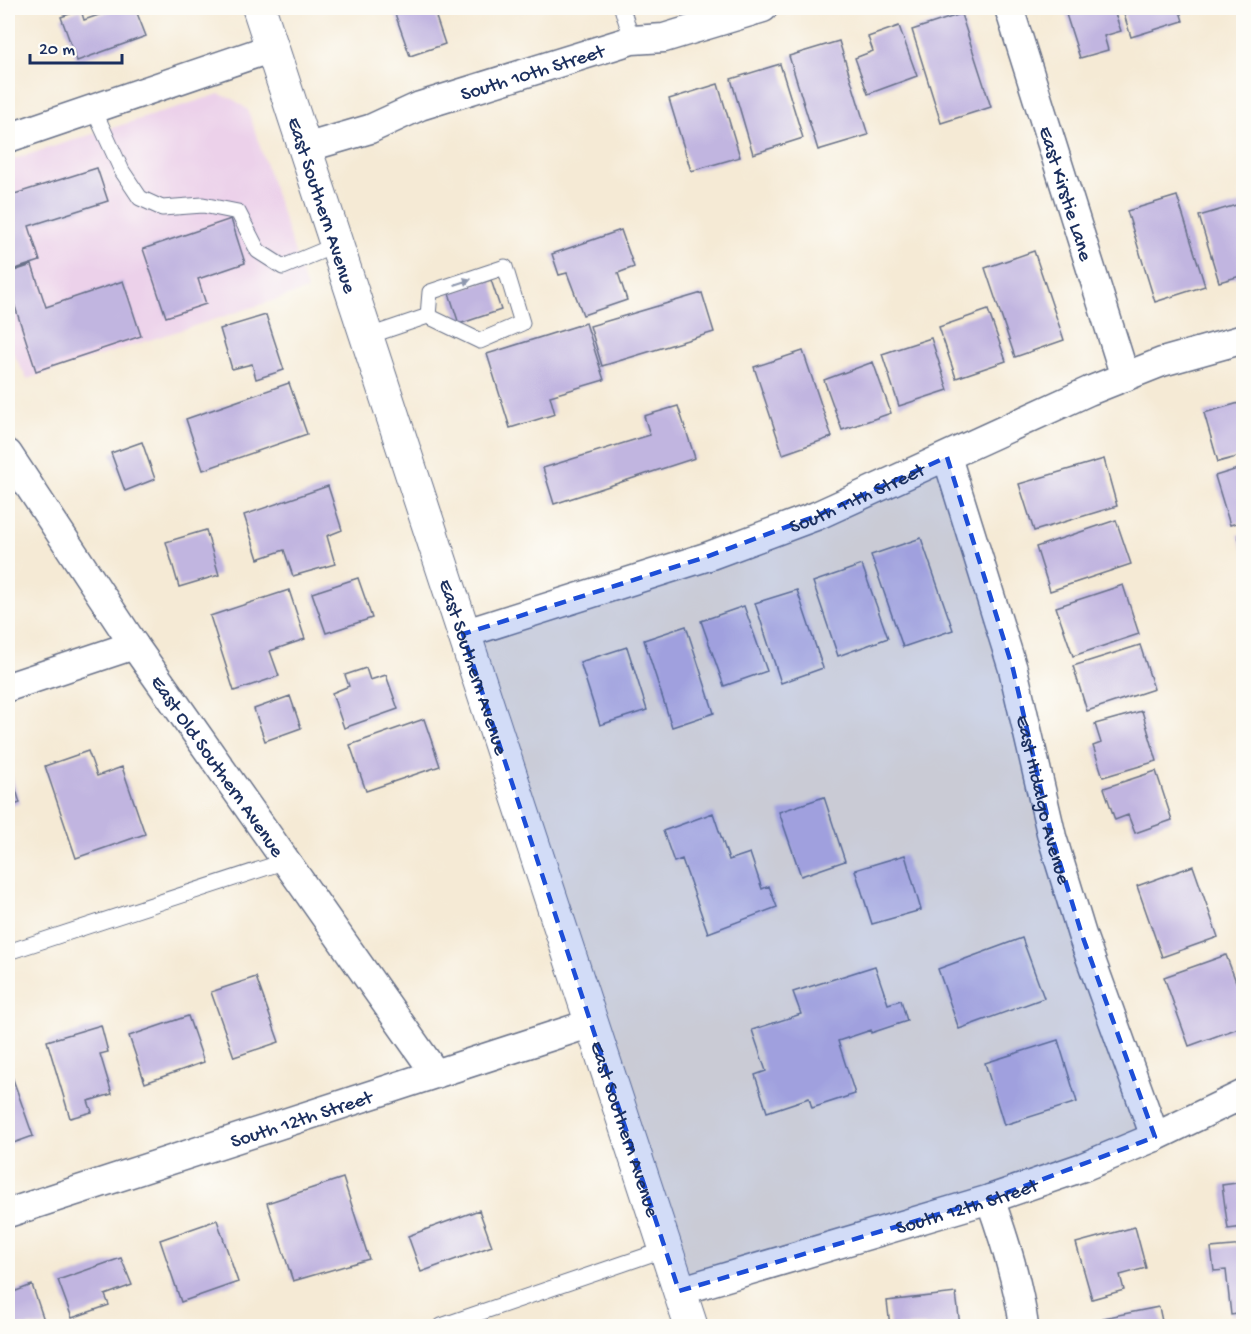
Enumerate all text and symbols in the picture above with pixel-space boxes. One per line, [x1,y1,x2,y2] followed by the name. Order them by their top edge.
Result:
[30,27,122,65] scale bar
[39,40,75,61] text: 20 m
[458,41,609,108] street label: South 10th Street
[281,115,360,297] street label: East Southern Avenue
[1032,124,1096,265] street label: East Kirstie Lane
[454,276,472,286] one-way arrow
[787,459,931,540] street label: South 11th Street
[432,577,511,759] street label: East Southern Avenue
[144,672,288,863] street label: East Old Southern Avenue
[1009,713,1074,888] street label: East Hidalgo Avenue
[583,1039,663,1221] street label: East Southern Avenue
[228,1087,377,1155] street label: South 12th Street
[894,1175,1043,1241] street label: South 12th Street

